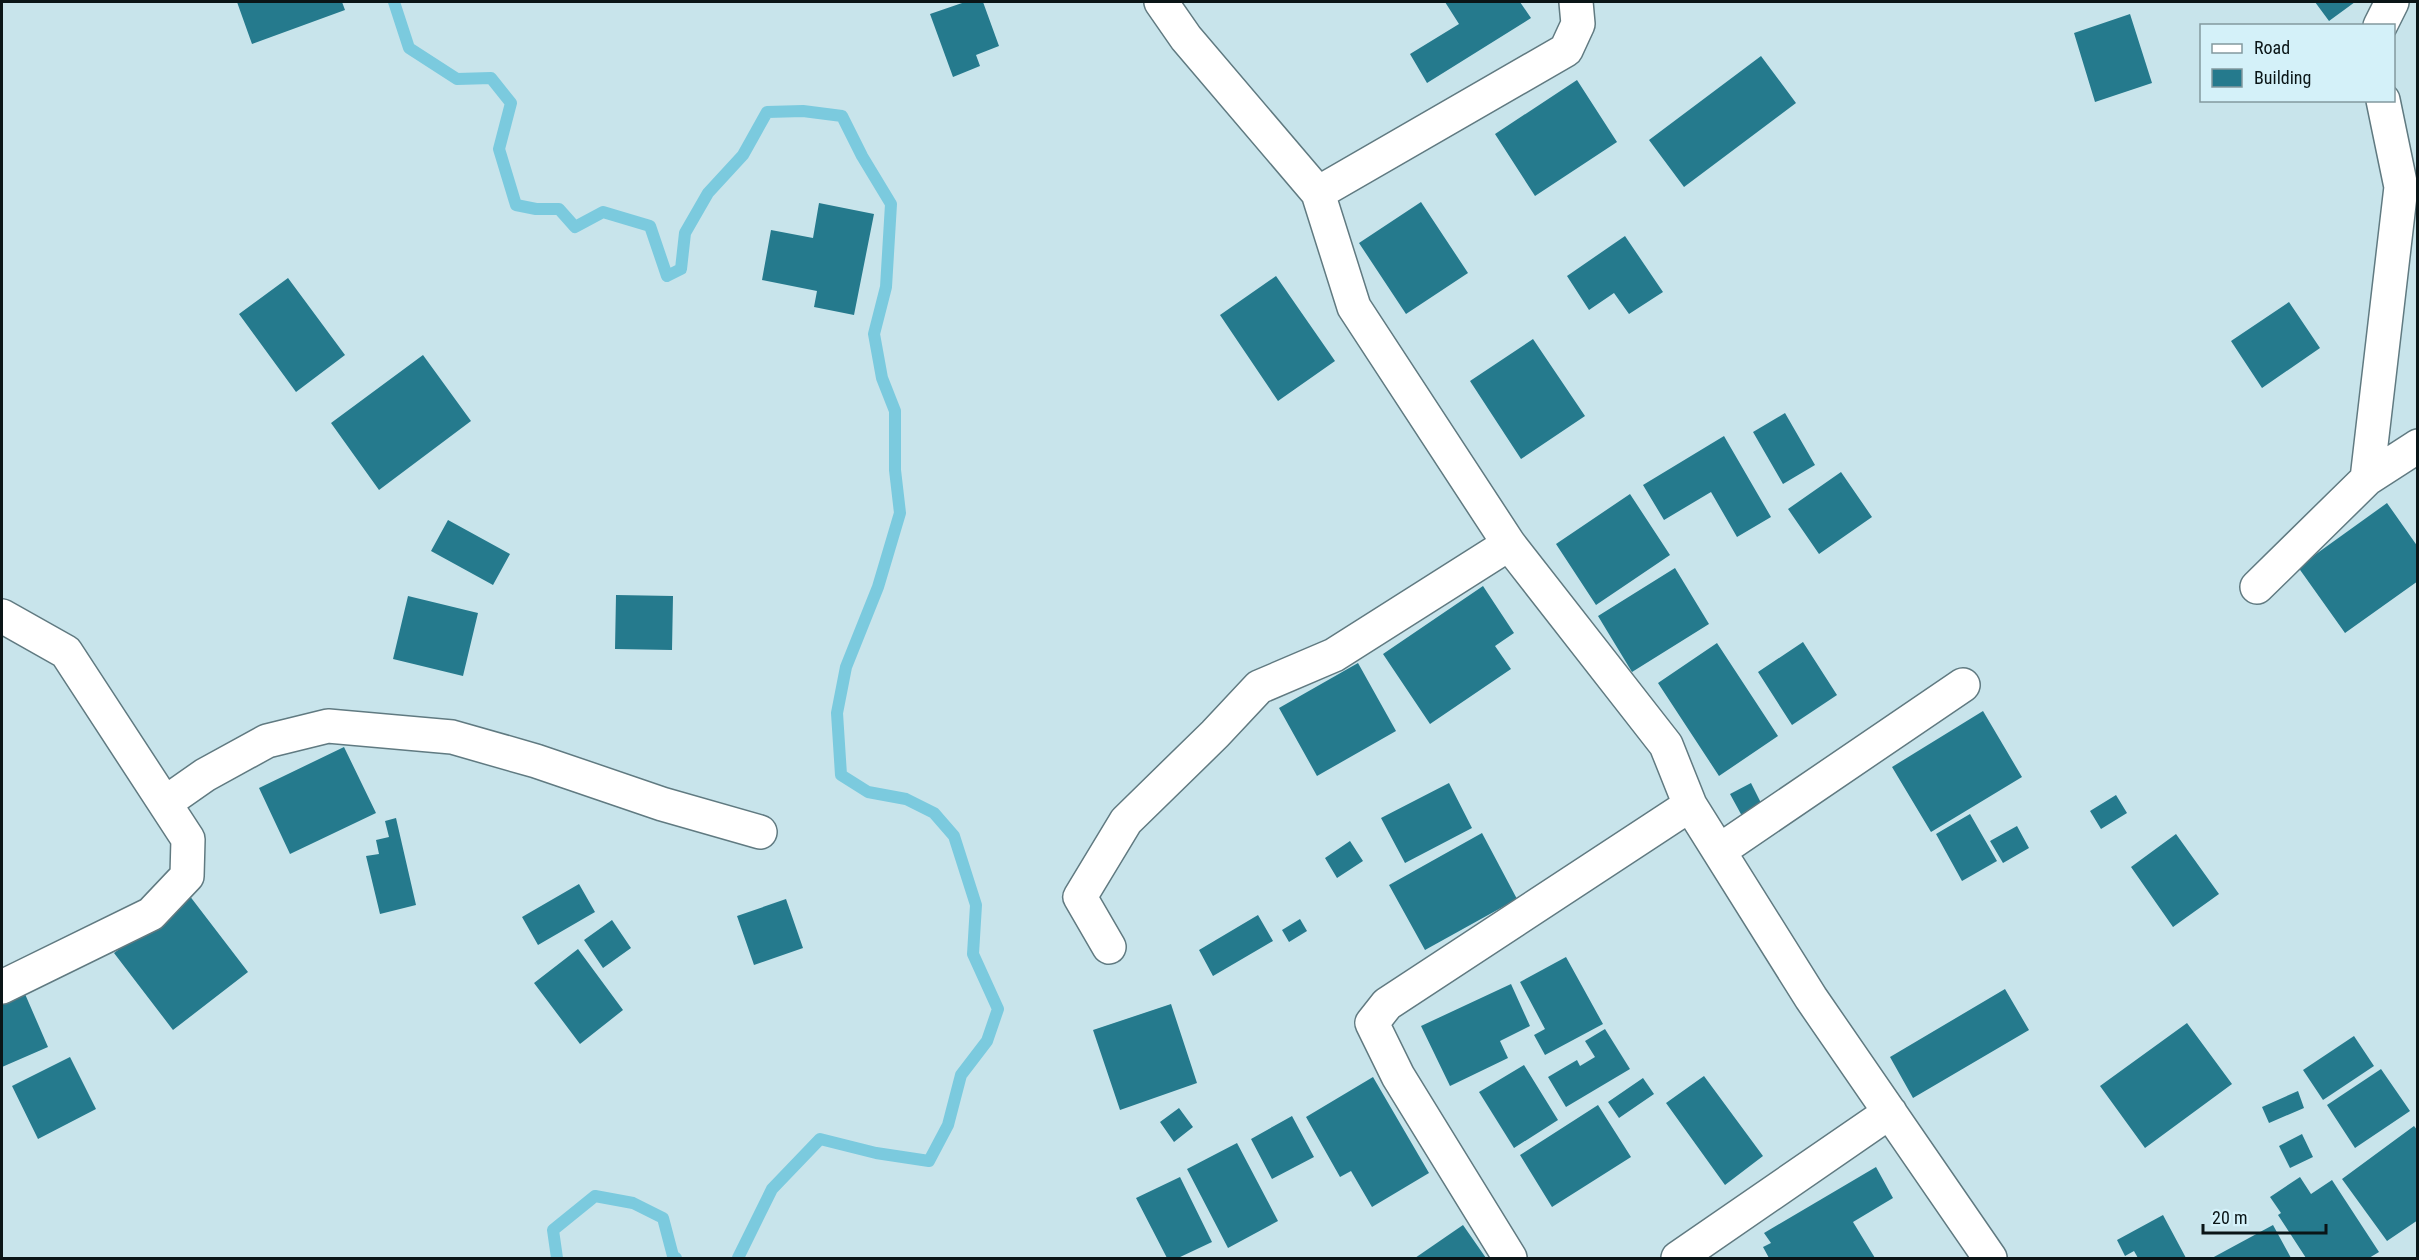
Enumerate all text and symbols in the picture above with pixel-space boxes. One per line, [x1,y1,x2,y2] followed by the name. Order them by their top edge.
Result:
[2200,24,2395,102] legend
[2254,37,2290,58] text: Road
[2254,67,2311,88] text: Building
[2203,1197,2326,1235] scale bar
[2212,1207,2247,1228] text: 20 m

